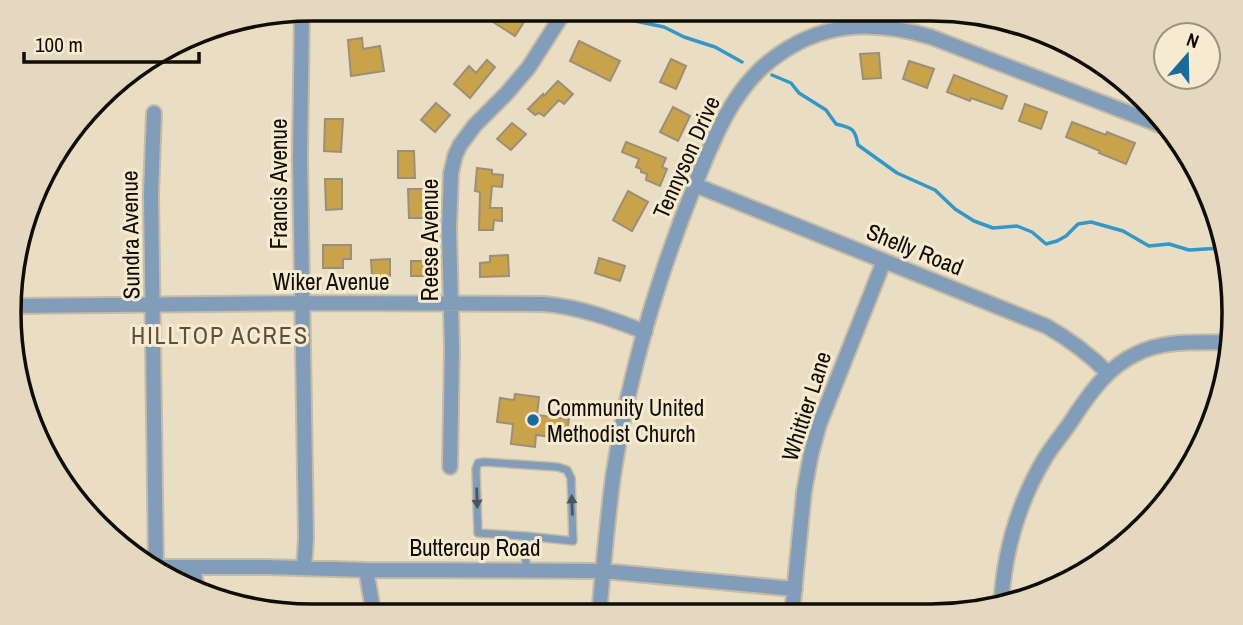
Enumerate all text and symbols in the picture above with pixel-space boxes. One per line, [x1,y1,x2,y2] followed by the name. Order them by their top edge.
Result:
[24,21,200,65] scale bar
[1152,21,1222,91] north arrow
[1183,26,1203,54] text: N
[35,30,83,59] text: 100 m
[645,91,727,223] street label: Tennyson Drive
[263,119,294,249] street label: Francis Avenue
[113,170,147,300] street label: Sundra Avenue
[414,179,445,301] street label: Reese Avenue
[862,216,968,282] street label: Shelly Road
[272,266,390,297] street label: Wiker Avenue
[131,319,309,351] district label: HILLTOP ACRES
[774,347,838,465] street label: Whittier Lane
[547,392,704,449] place label: Community United Methodist Church
[525,412,541,428] marker: Community United Methodist Church
[471,487,483,509] one-way arrow
[566,493,577,515] one-way arrow
[409,532,541,563] street label: Buttercup Road

